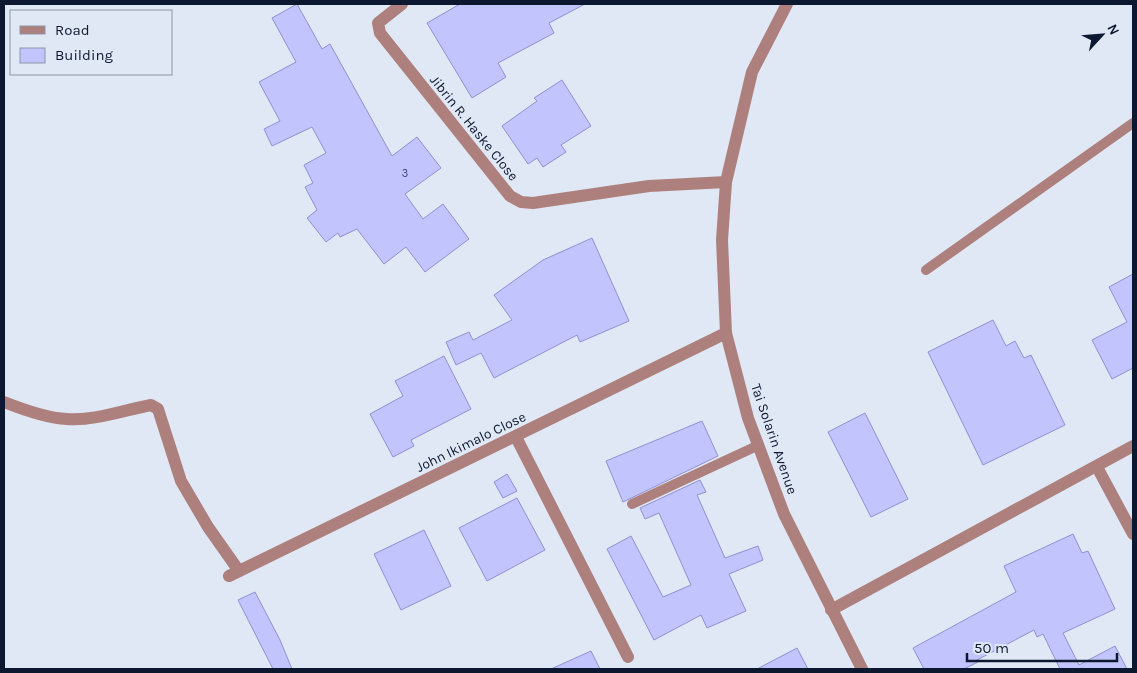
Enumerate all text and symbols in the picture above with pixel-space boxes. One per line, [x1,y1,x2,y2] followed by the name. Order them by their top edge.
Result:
[10,10,172,75] legend
[1077,10,1127,60] north arrow
[55,21,90,39] text: Road
[1103,21,1123,38] text: N
[55,46,113,64] text: Building
[426,72,522,184] street label: Jibrin R. Haske Close
[402,167,408,180] house number: 3
[747,381,801,497] street label: Tai Solarin Avenue
[413,408,529,476] street label: John Ikimalo Close
[967,630,1117,662] scale bar
[974,639,1009,657] text: 50 m

